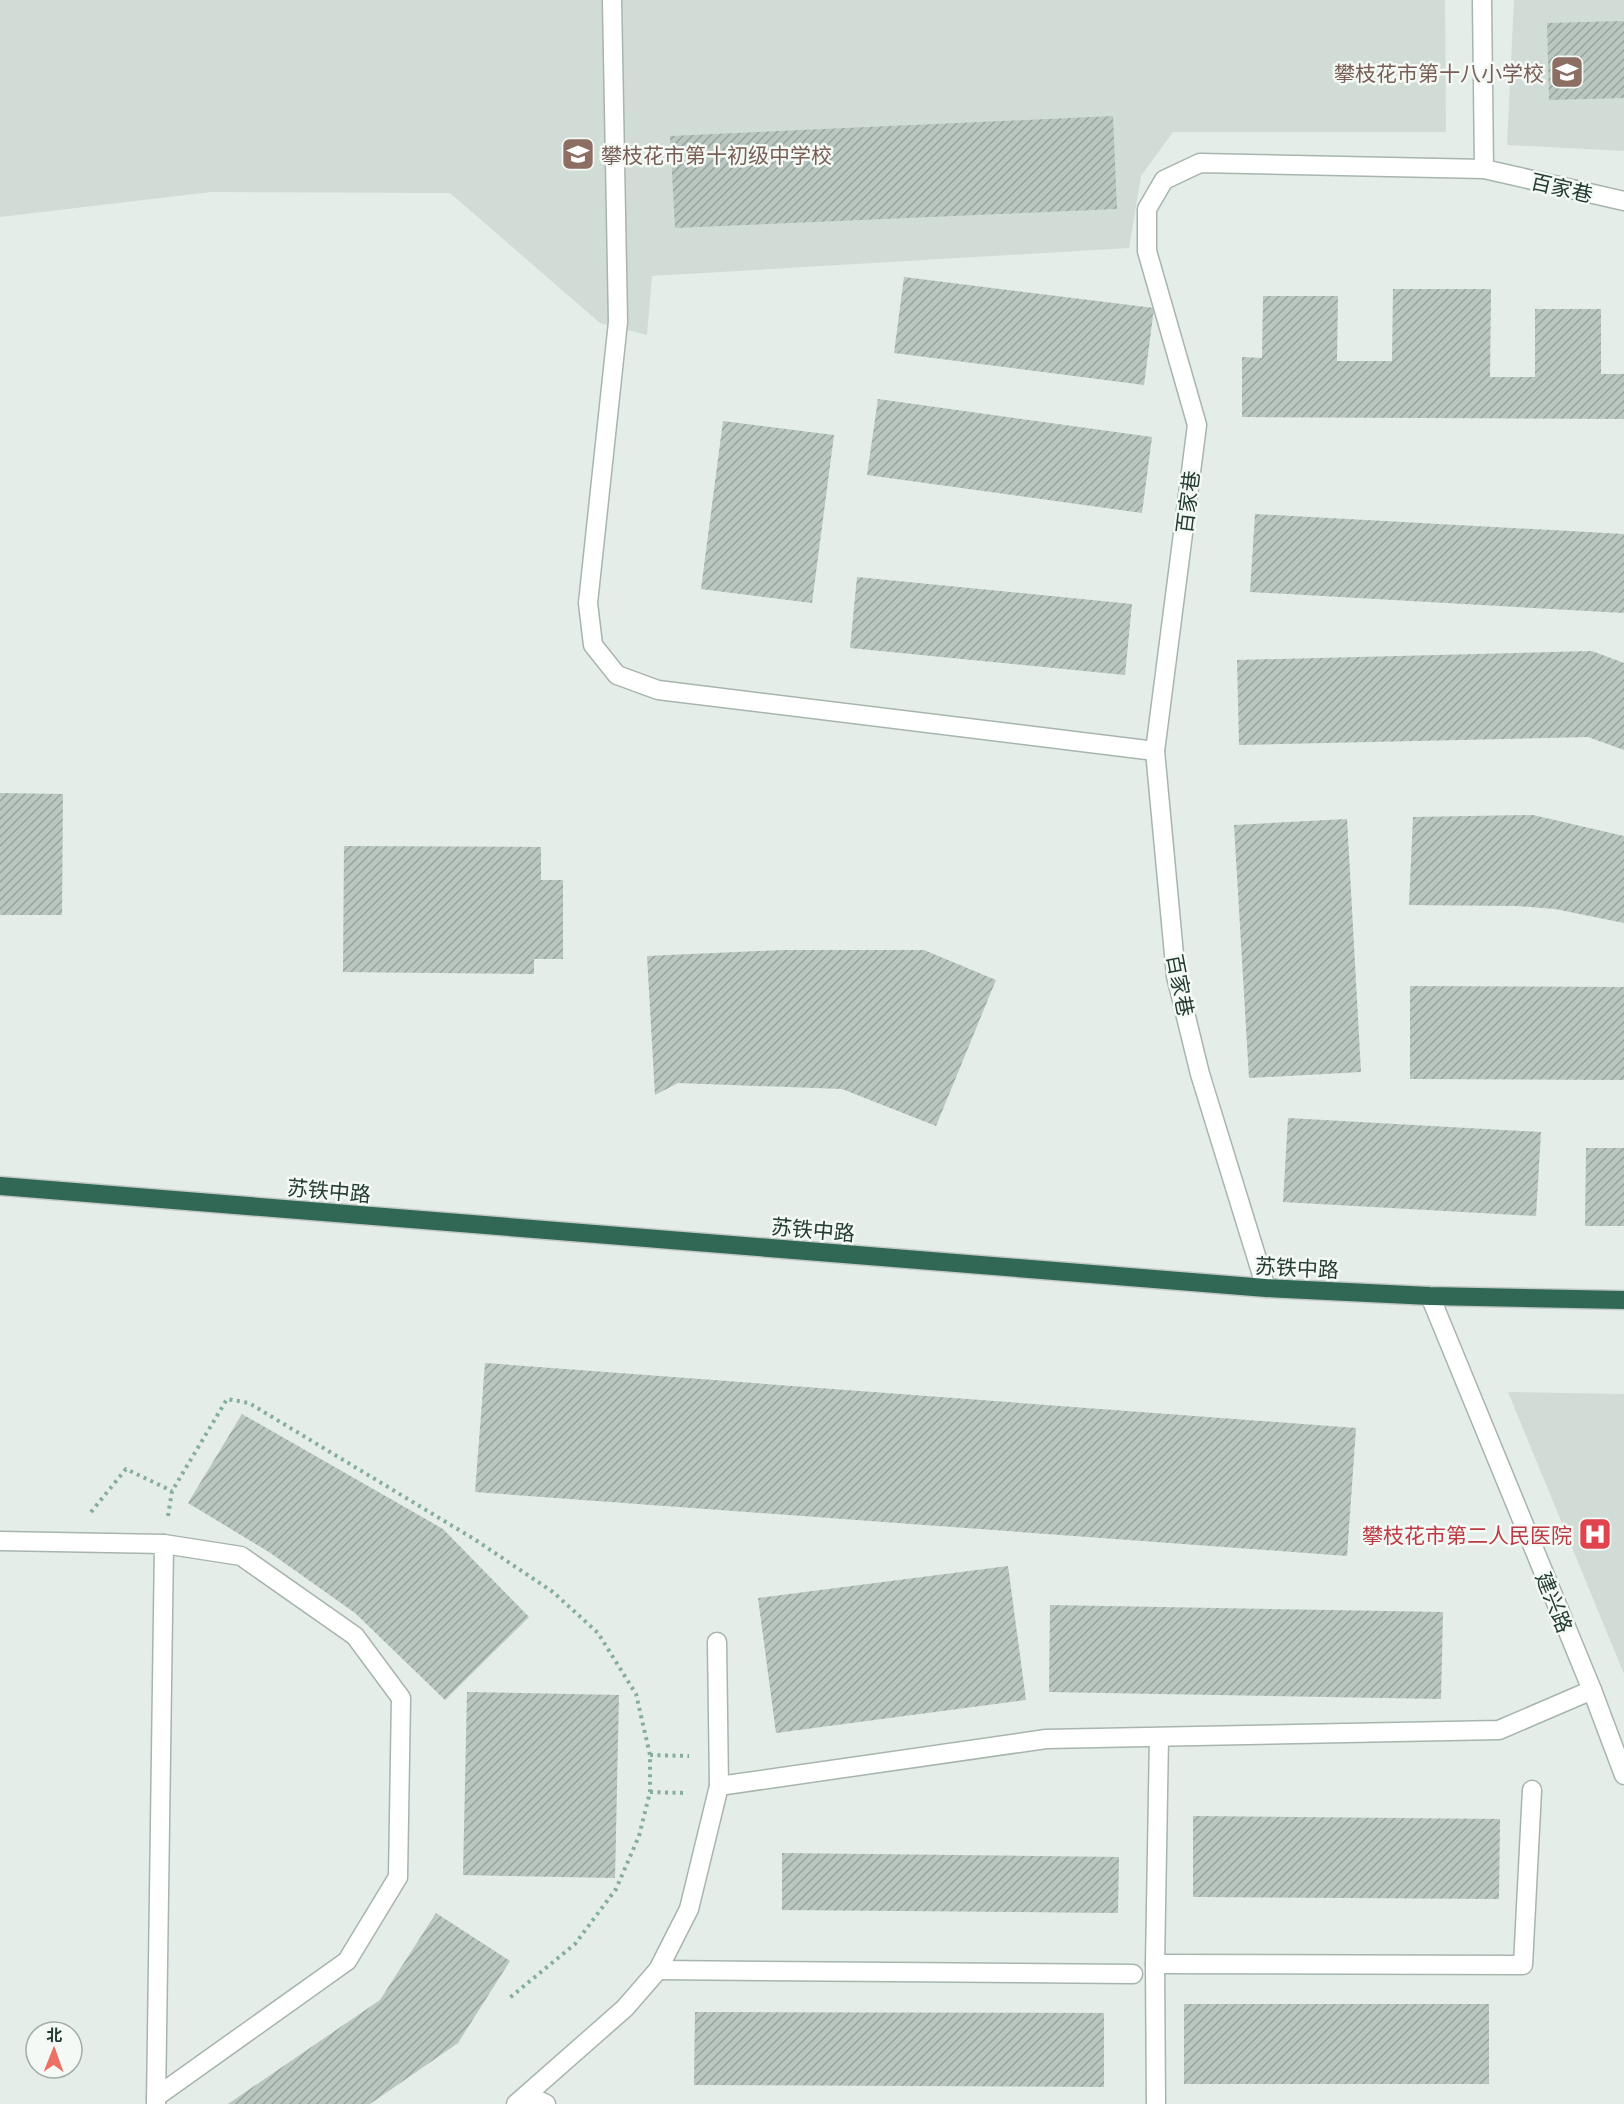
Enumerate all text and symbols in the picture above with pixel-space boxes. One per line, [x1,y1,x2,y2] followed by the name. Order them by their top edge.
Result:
[1549,54,1585,90] school or university icon: 攀枝花市第十八小学校
[1334,60,1544,85] place label: 攀枝花市第十八小学校
[560,136,596,172] school or university icon: 攀枝花市第十初级中学校
[601,142,832,167] place label: 攀枝花市第十初级中学校
[1528,168,1596,206] street label: 百家巷
[1171,469,1203,535] street label: 百家巷
[1163,952,1199,1018] street label: 百家巷
[286,1174,372,1206] street label: 苏铁中路
[770,1213,856,1245] street label: 苏铁中路
[1254,1252,1340,1282] street label: 苏铁中路
[1577,1516,1613,1552] hospital icon: 攀枝花市第二人民医院
[1362,1522,1572,1547] place label: 攀枝花市第二人民医院
[1532,1568,1578,1636] street label: 建兴路
[24,2020,84,2080] north arrow
[46,2025,62,2044] text: 北

